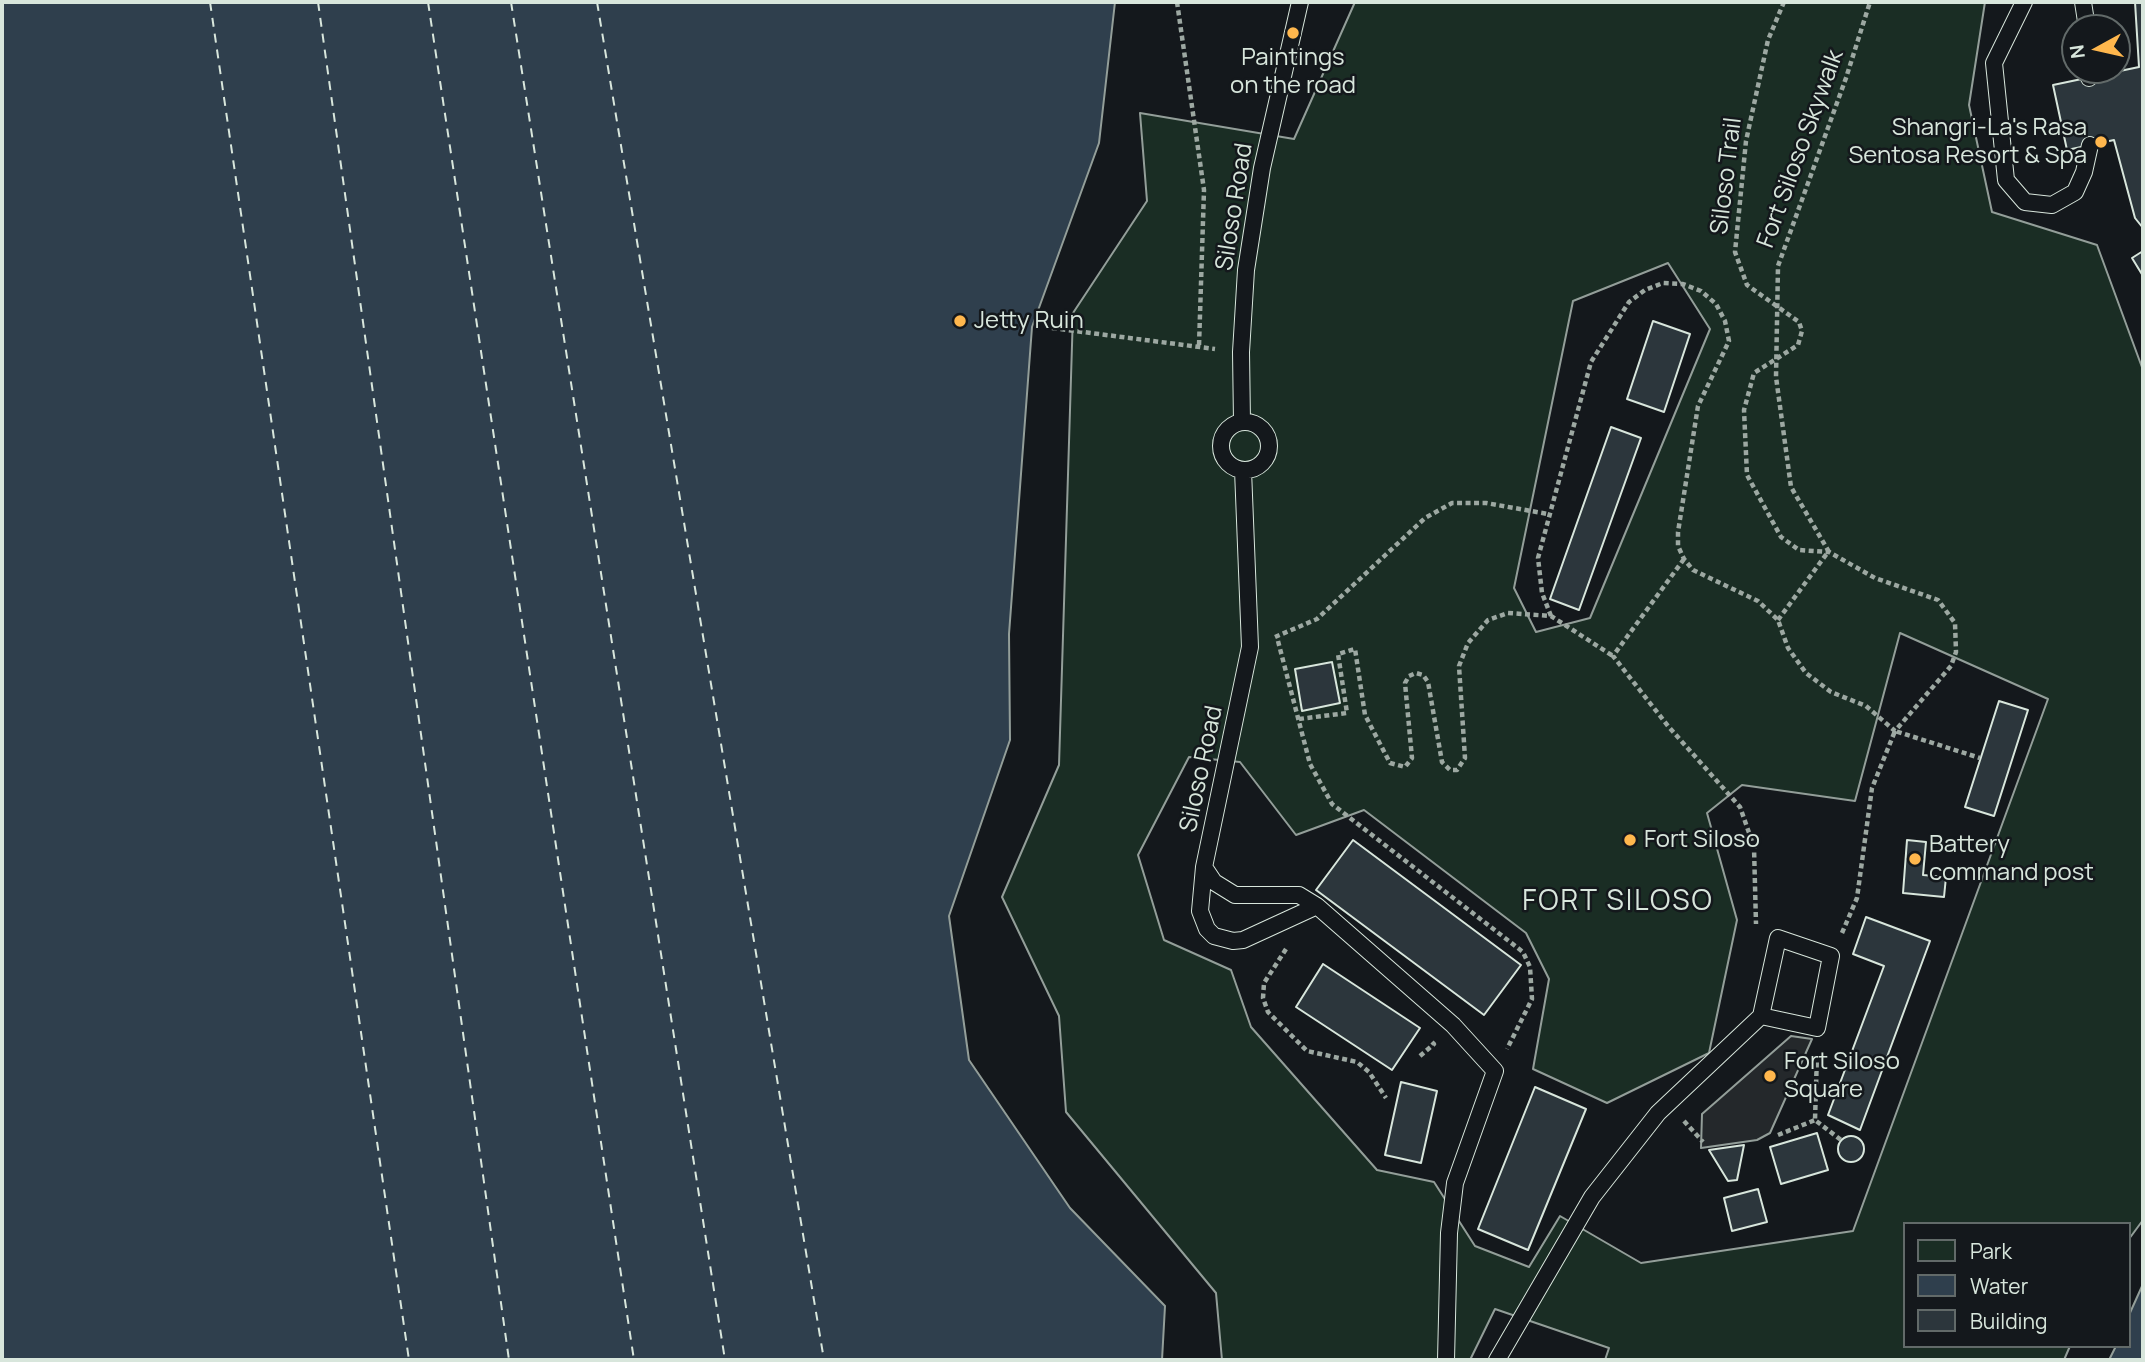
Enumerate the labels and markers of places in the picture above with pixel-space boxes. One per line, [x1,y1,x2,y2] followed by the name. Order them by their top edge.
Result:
[1285,25,1301,41] marker: Paintings on the road
[1230,44,1356,100] place label: Paintings on the road
[1849,114,2087,170] place label: Shangri-La's Rasa Sentosa Resort & Spa
[2093,134,2109,150] marker: Shangri-La's Rasa Sentosa Resort & Spa
[974,307,1084,335] place label: Jetty Ruin
[952,313,968,329] marker: Jetty Ruin
[1644,826,1760,854] place label: Fort Siloso
[1929,831,2094,887] place label: Battery command post
[1622,832,1638,848] marker: Fort Siloso
[1907,851,1923,867] marker: Battery command post
[1784,1048,1900,1104] place label: Fort Siloso Square
[1762,1068,1778,1084] marker: Fort Siloso Square

